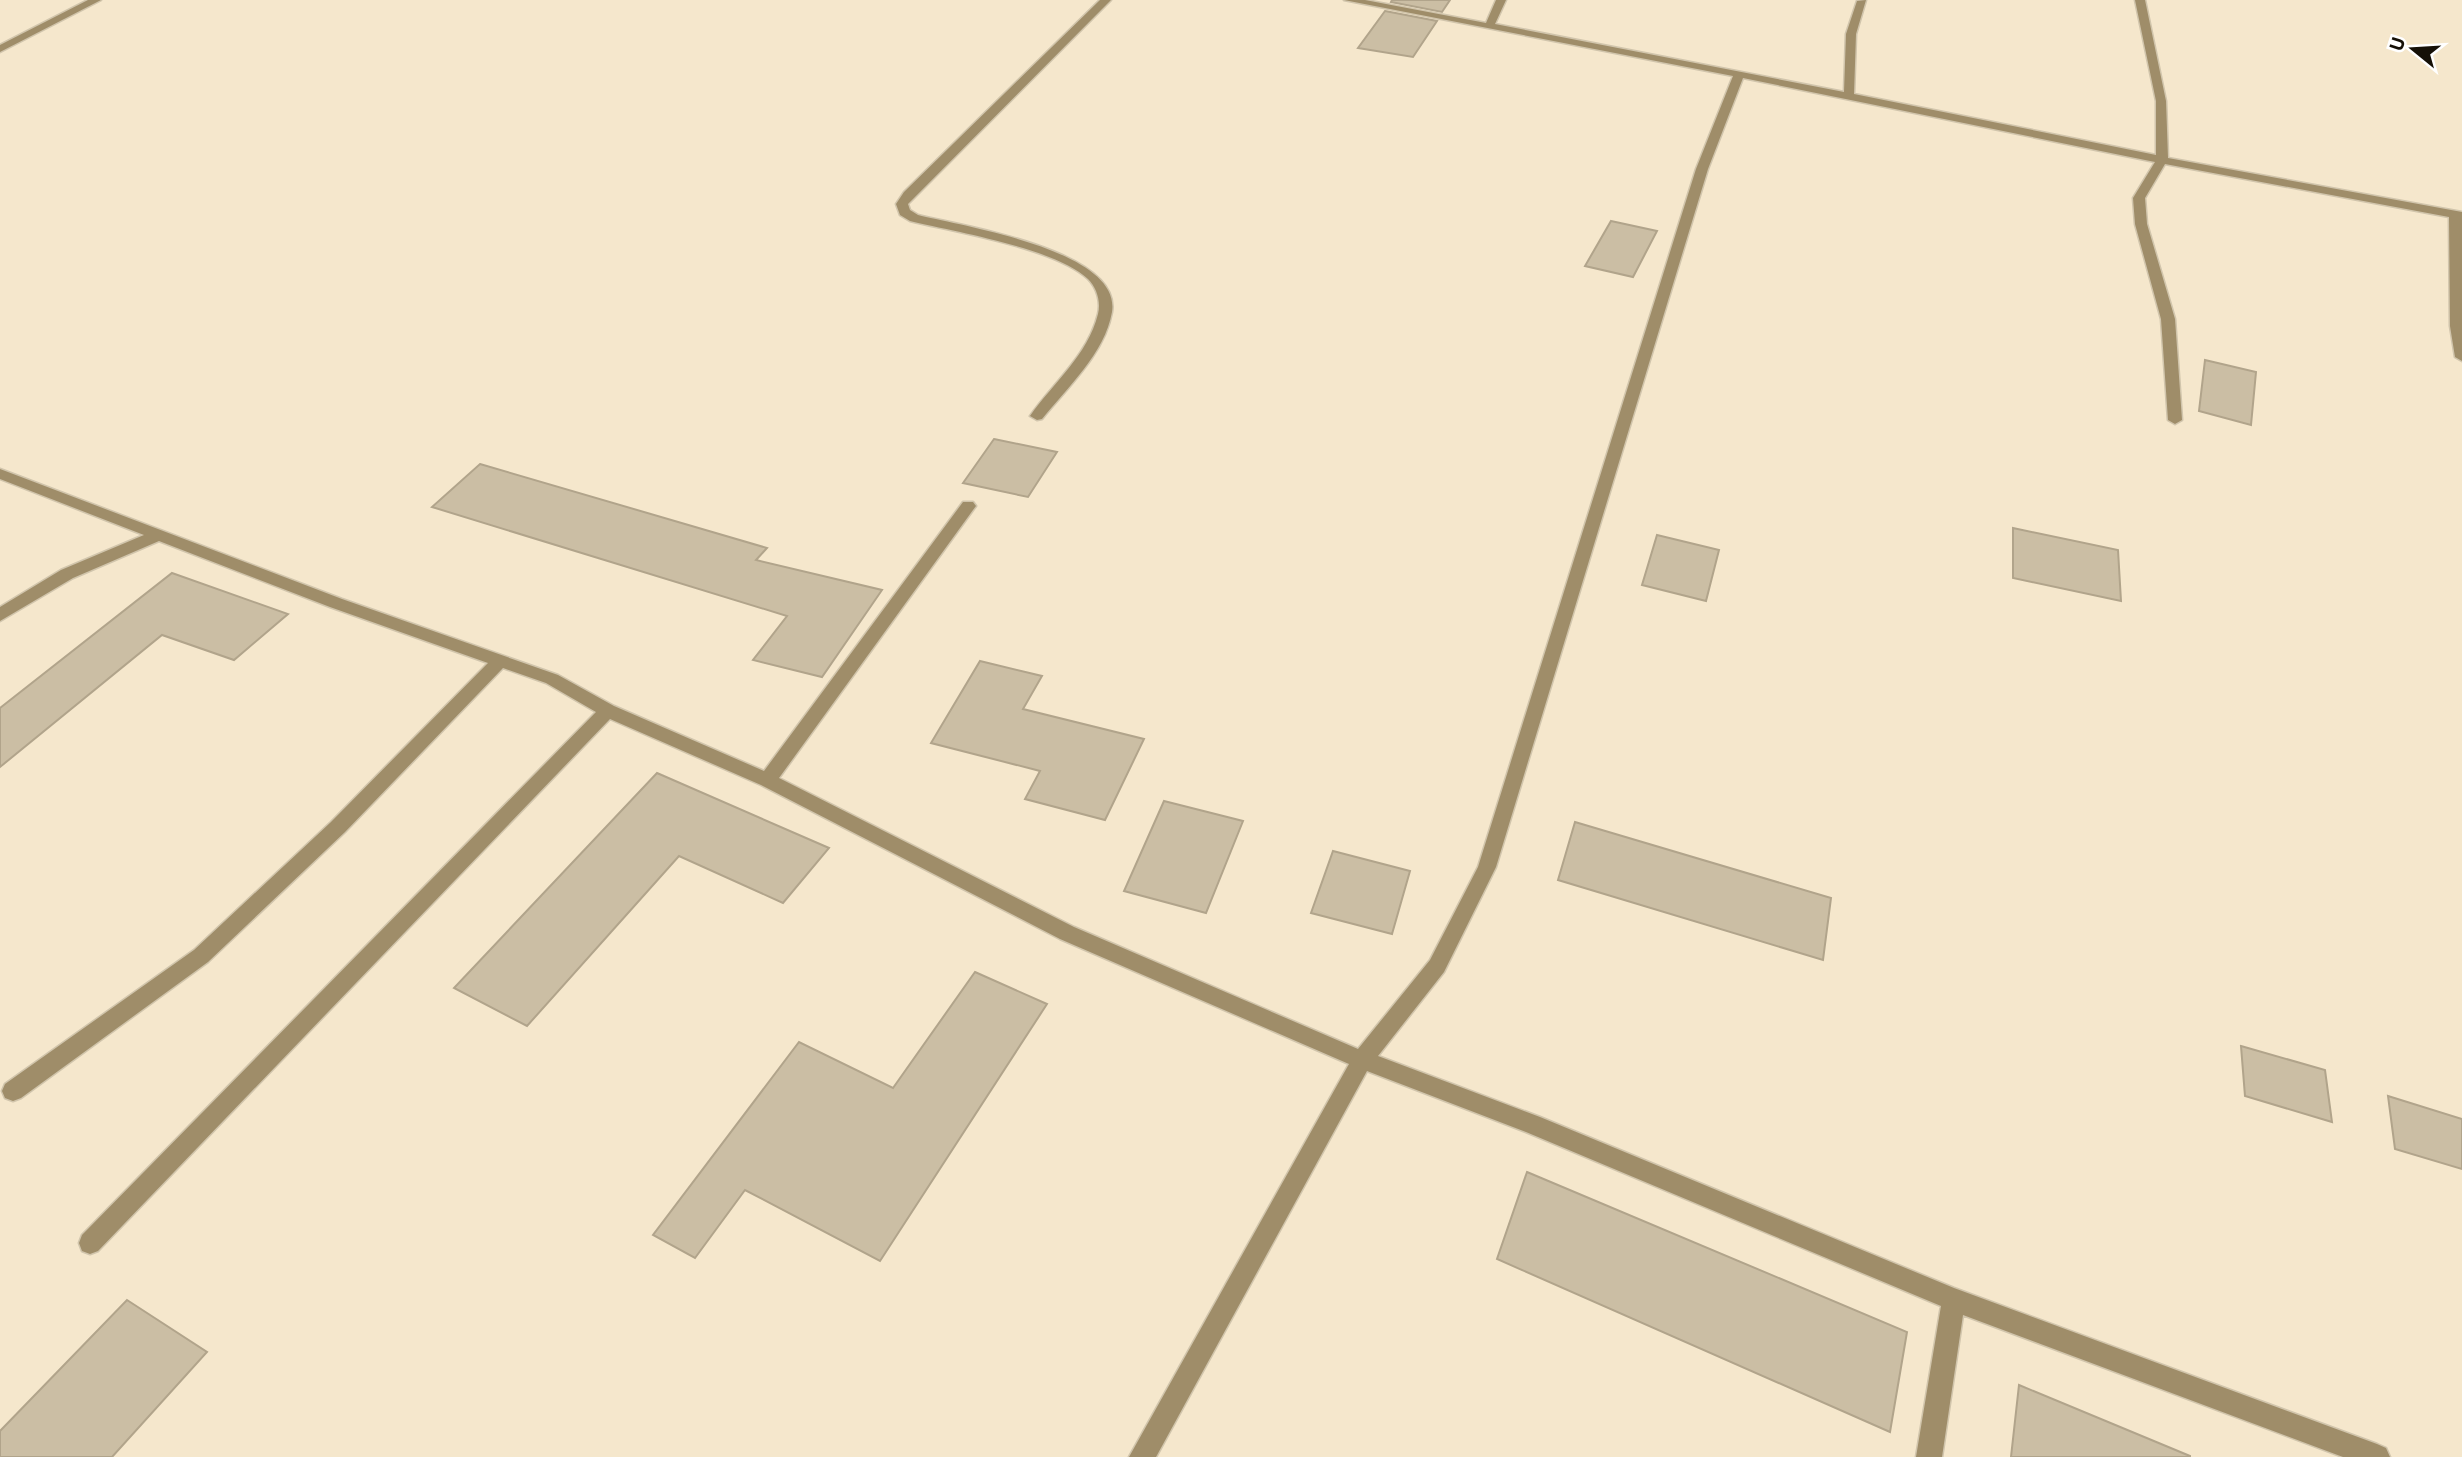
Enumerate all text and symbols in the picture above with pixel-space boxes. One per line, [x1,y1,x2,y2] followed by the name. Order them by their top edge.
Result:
[2378,14,2448,84] north arrow
[2383,34,2410,54] text: U

